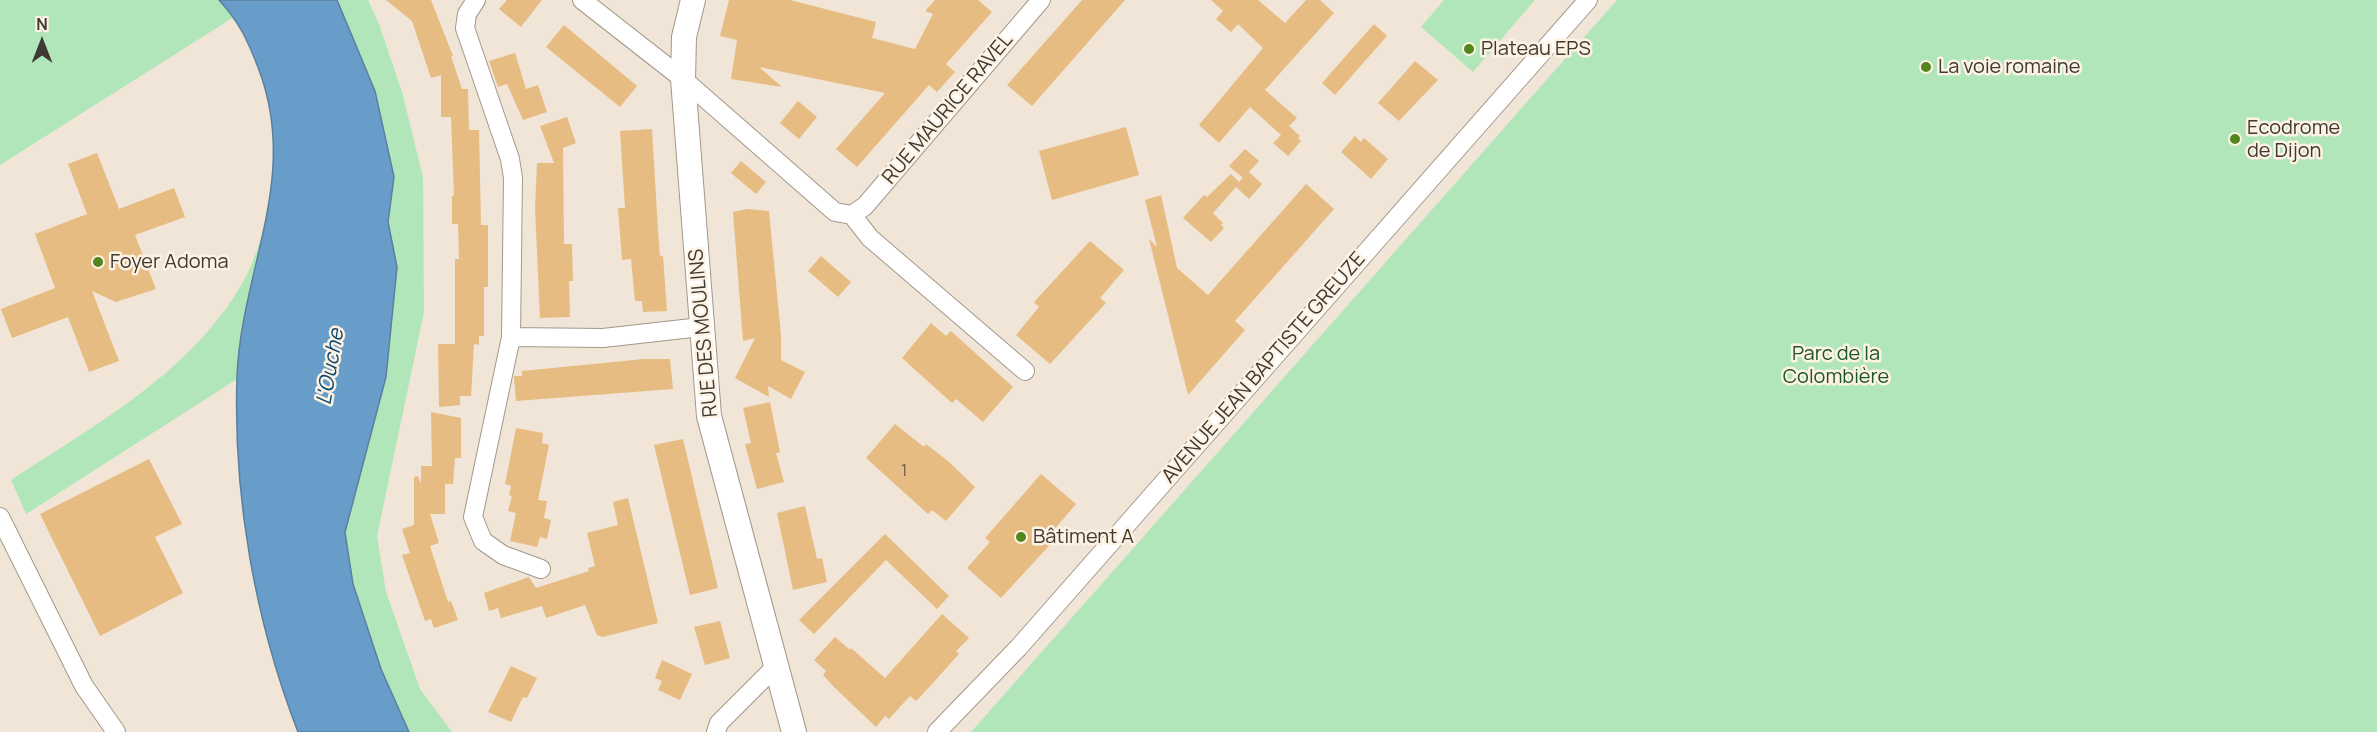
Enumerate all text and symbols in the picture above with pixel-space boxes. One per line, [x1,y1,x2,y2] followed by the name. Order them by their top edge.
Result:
[12,12,72,72] north arrow
[36,13,48,35] text: N
[878,29,1018,189] street label: RUE MAURICE RAVEL
[1481,37,1591,61] place label: Plateau EPS
[1462,42,1476,56] marker: Plateau EPS
[1938,55,2080,79] place label: La voie romaine
[1919,60,1933,74] marker: La voie romaine
[2247,116,2340,163] place label: Ecodrome de Dijon
[2228,132,2242,146] marker: Ecodrome de Dijon
[685,248,723,418] street label: RUE DES MOULINS
[1157,248,1371,488] street label: AVENUE JEAN BAPTISTE GREUZE
[110,250,229,274] place label: Foyer Adoma
[91,255,105,269] marker: Foyer Adoma
[312,327,350,407] water label: L'Ouche
[1783,342,1889,389] park label: Parc de la Colombière
[901,462,907,482] house number: 1
[1033,525,1134,549] place label: Bâtiment A
[1014,530,1028,544] marker: Bâtiment A

